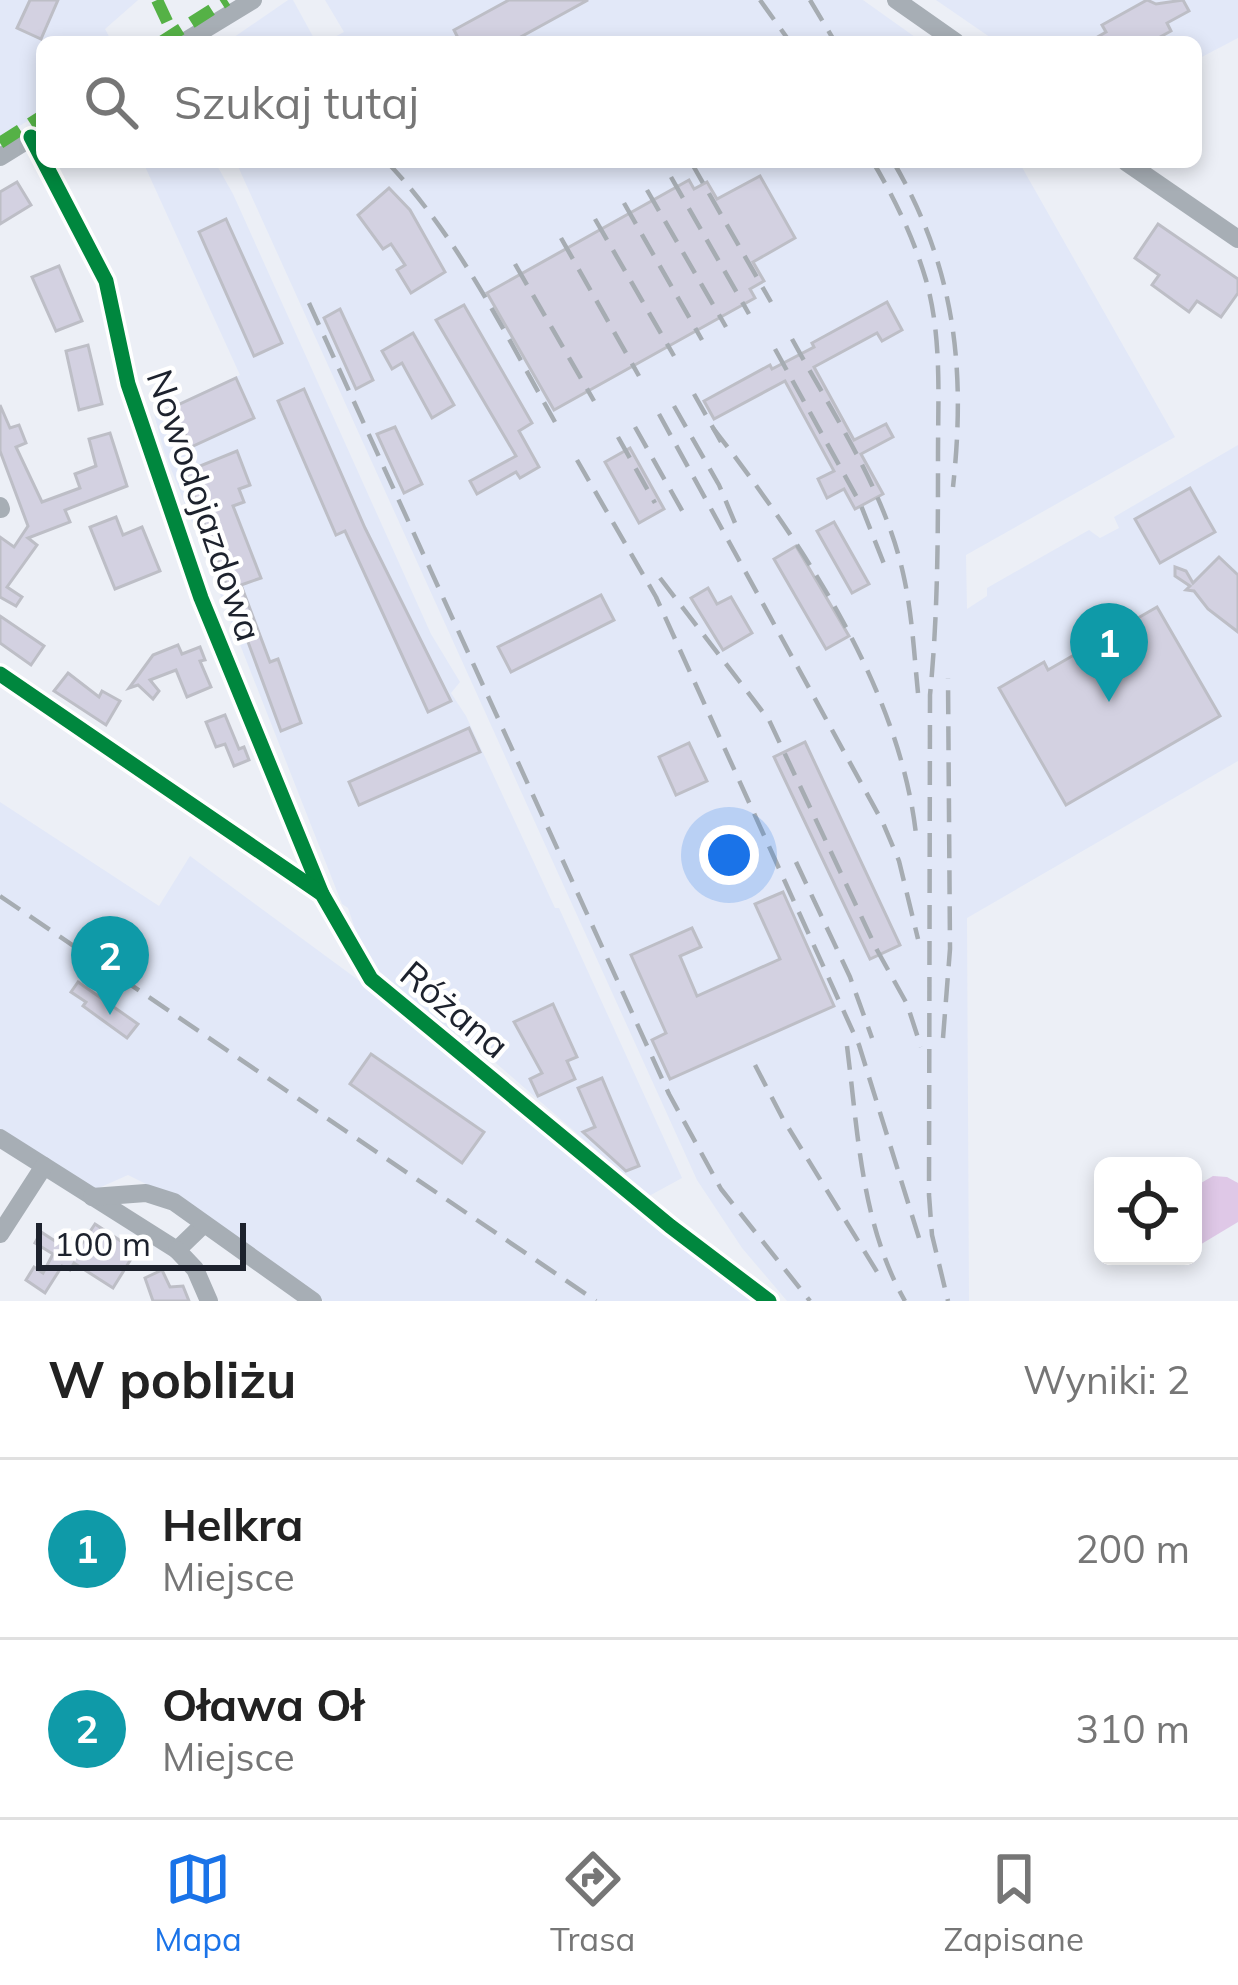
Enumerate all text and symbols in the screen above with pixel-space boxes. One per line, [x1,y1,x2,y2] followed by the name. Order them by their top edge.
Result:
[36,36,1202,168] search box
[78,69,144,135] icon: search
[174,74,419,130] text: Szukaj tutaj
[138,363,272,647] street label: Nowodojazdowa
[1070,603,1148,702] pin: 1
[699,825,759,885] your location
[71,916,149,1015] pin: 2
[392,951,518,1067] street label: Różana
[1094,1157,1202,1265] map controls
[1094,1157,1202,1265] button: locate
[36,1217,246,1270] scale bar
[54,1223,151,1264] text: 100 m
[48,1347,296,1411] text: W pobliżu
[1023,1355,1190,1404] text: Wyniki: 2
[162,1496,303,1552] text: Helkra
[75,1524,99,1573] text: 1
[1075,1524,1190,1573] text: 200 m
[162,1552,295,1601] text: Miejsce
[162,1676,364,1732] text: Oława Oł
[75,1704,99,1753] text: 2
[1075,1704,1190,1753] text: 310 m
[162,1732,295,1781] text: Miejsce
[154,1846,242,1959] tab: Mapa
[550,1846,635,1959] tab: Trasa
[944,1846,1084,1959] tab: Zapisane

